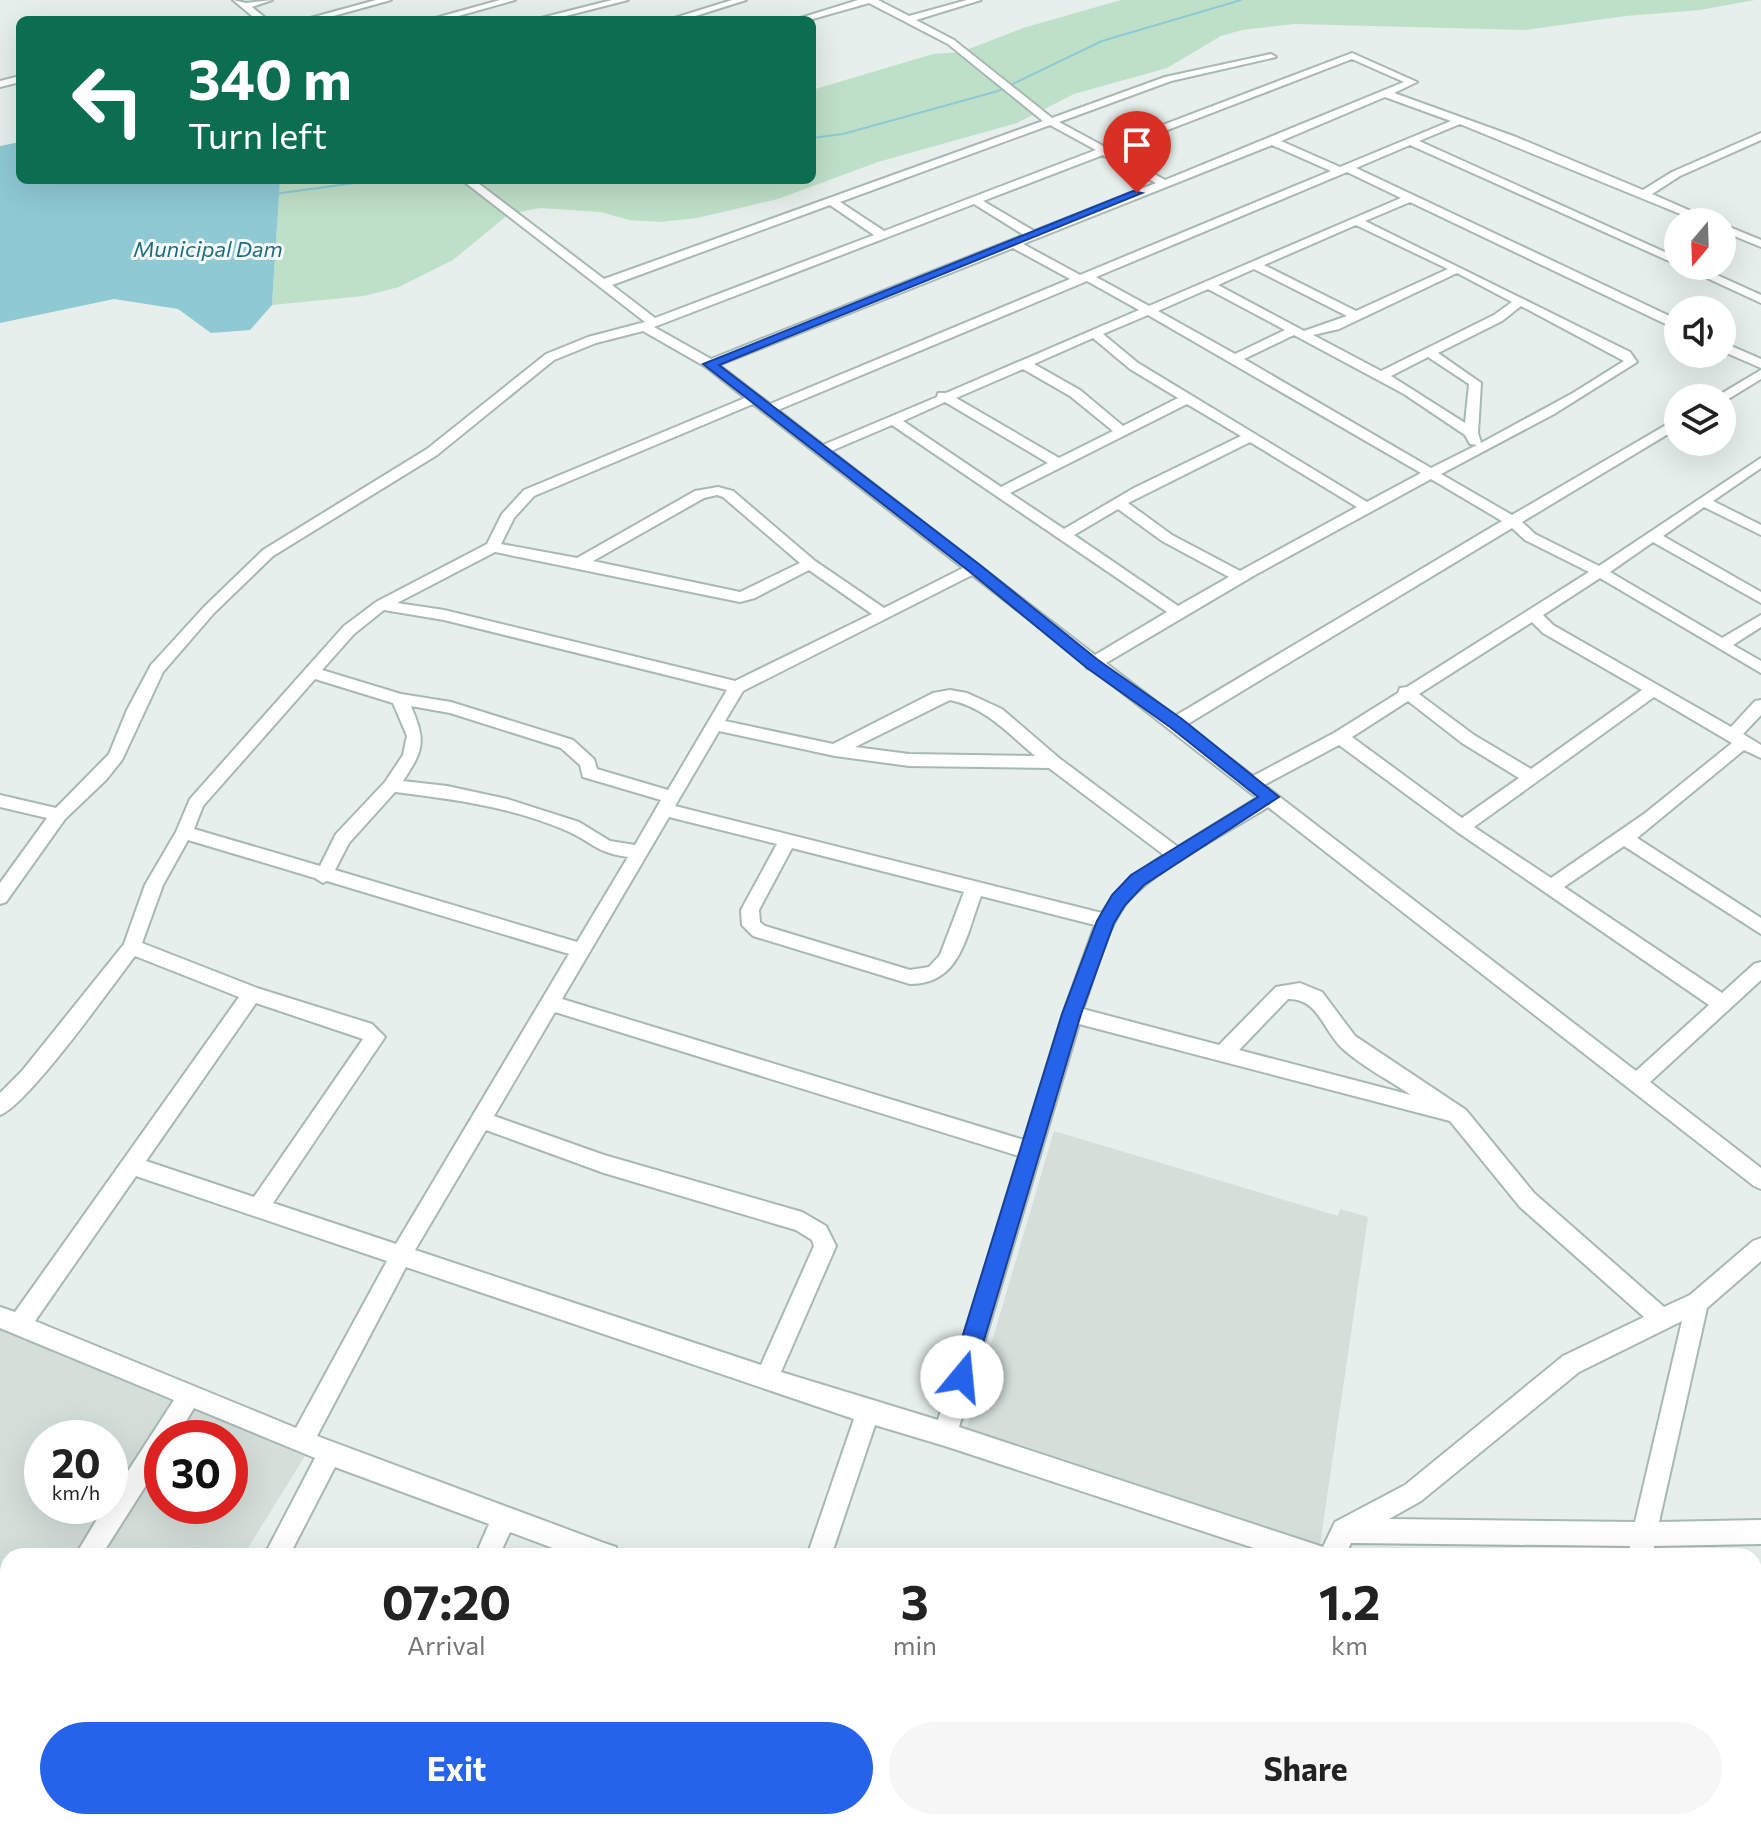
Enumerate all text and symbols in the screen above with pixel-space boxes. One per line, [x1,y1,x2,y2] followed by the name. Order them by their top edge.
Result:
[188,43,352,112] text: 340 m
[56,48,160,152] icon: left
[1103,111,1171,193] pin
[188,112,327,156] text: Turn left
[1115,123,1159,167] icon: arrive
[1664,208,1736,280] north arrow
[1664,208,1736,456] map controls
[133,235,283,262] water label: Municipal Dam
[1664,296,1736,368] button: sound
[1664,384,1736,456] button: layers
[920,1335,1004,1419] position arrow
[144,1420,248,1524] speed limit sign: 30
[51,1437,101,1486] text: 20
[52,1480,100,1504] text: km/h
[382,1571,511,1630] text: 07:20
[901,1571,929,1630] text: 3
[1319,1571,1380,1630] text: 1.2
[407,1629,486,1660] text: Arrival
[893,1629,937,1660] text: min
[1331,1629,1368,1660] text: km
[40,1722,873,1814] button: Exit
[889,1722,1722,1814] button: Share

